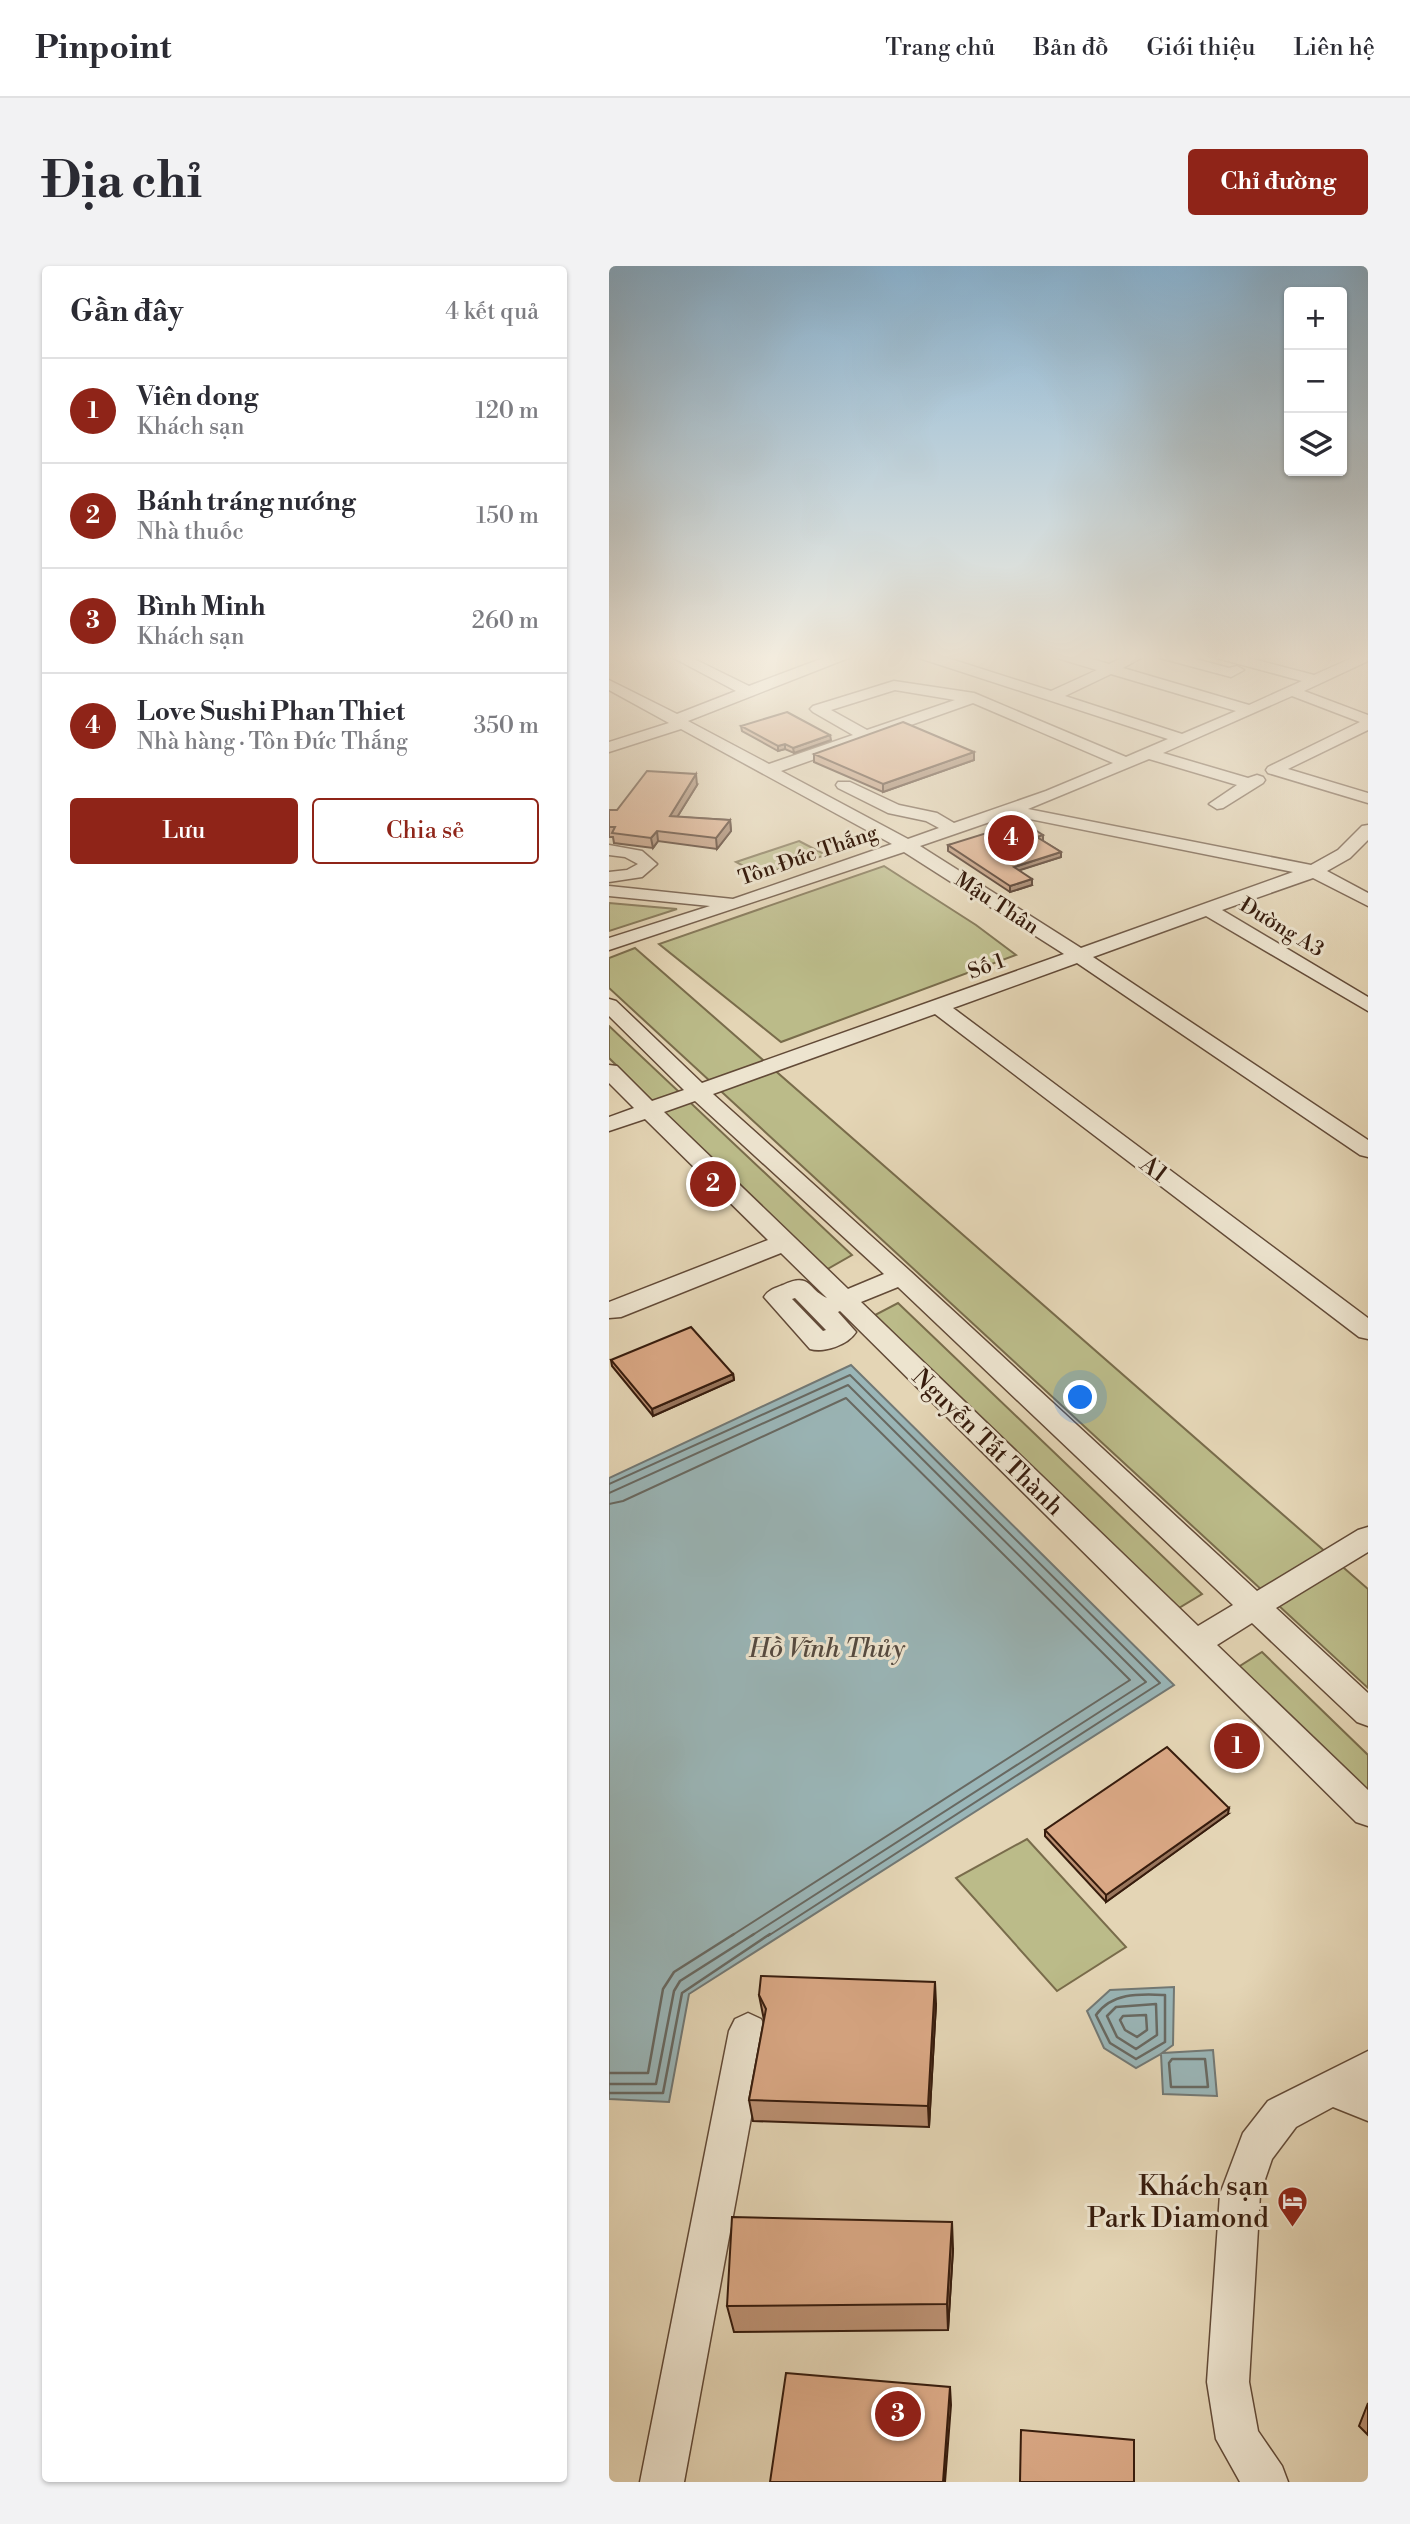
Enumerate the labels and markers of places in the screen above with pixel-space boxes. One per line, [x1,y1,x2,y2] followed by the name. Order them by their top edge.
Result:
[988,812,1034,864] pin: 4
[690,1158,736,1210] pin: 2
[1214,1720,1260,1772] pin: 1
[1087,2169,1269,2236] place label: Khách sạn Park Diamond
[1275,2184,1309,2228] hotel icon: Khách sạn Park Diamond
[875,2388,921,2440] pin: 3

